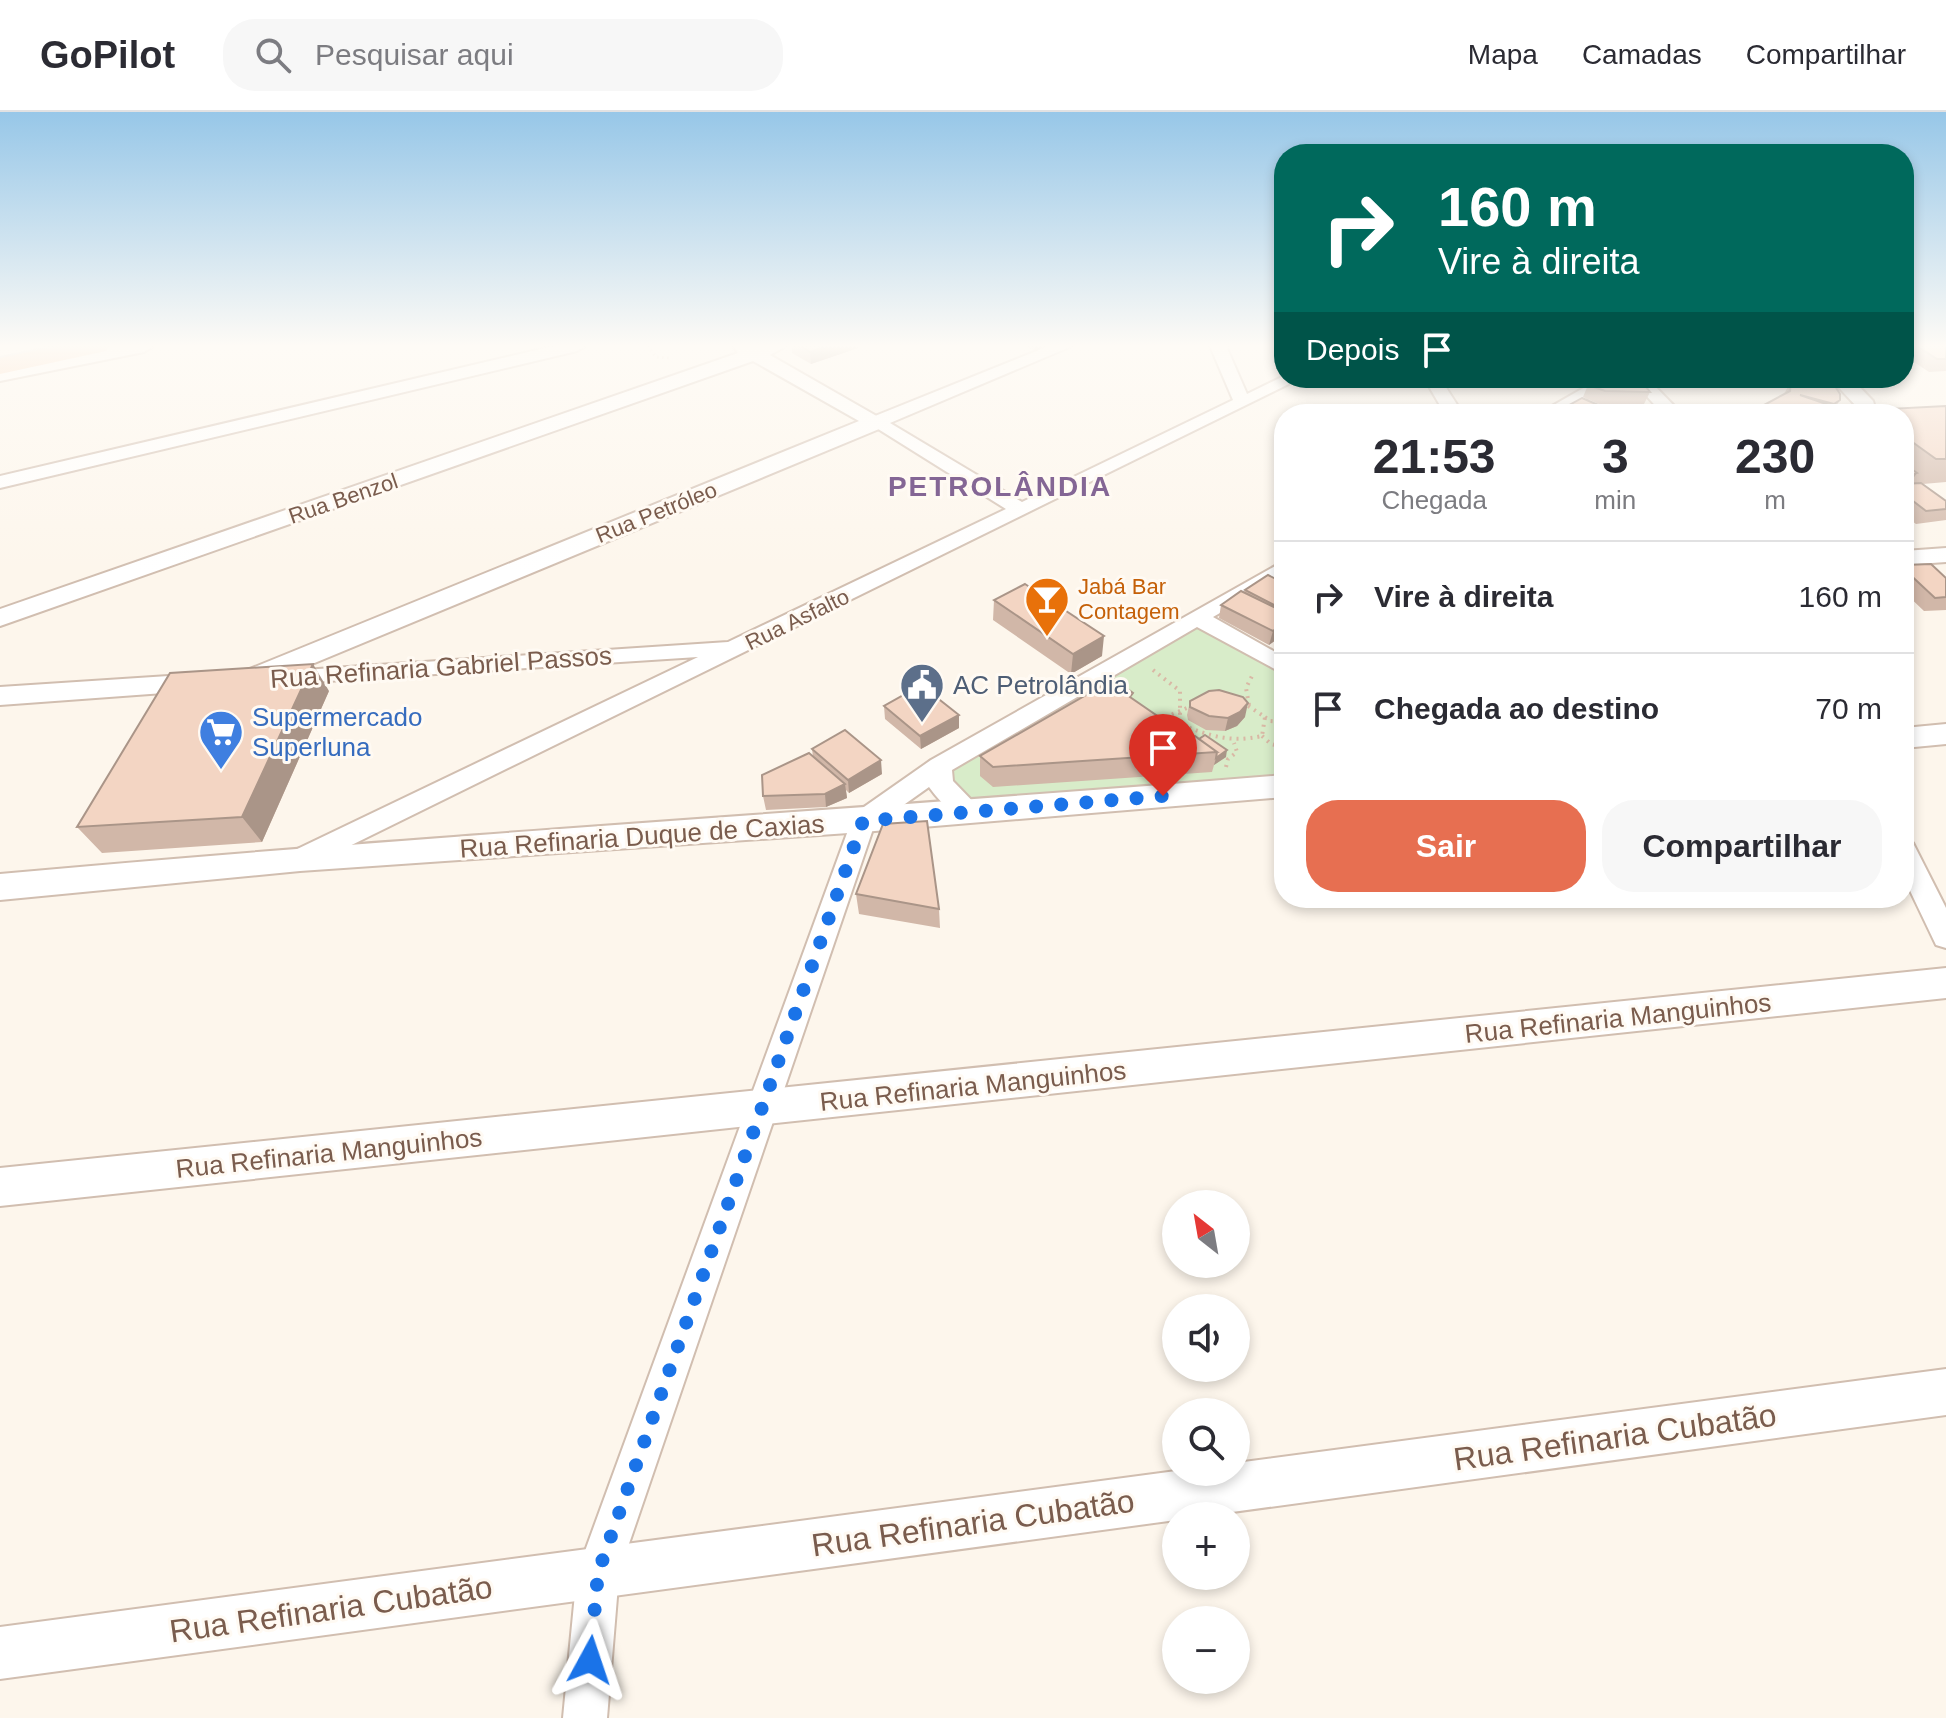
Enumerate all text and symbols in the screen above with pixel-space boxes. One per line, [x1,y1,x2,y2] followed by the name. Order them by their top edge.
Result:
[223,19,783,91] search box
[251,33,295,77] icon: search
[40,34,175,76] text: GoPilot
[315,38,514,71] text: Pesquisar aqui
[1468,39,1538,70] text: Mapa
[1582,39,1702,70] text: Camadas
[1746,39,1906,70] text: Compartilhar
[1438,175,1597,238] text: 160 m
[1306,176,1410,280] icon: right
[1438,241,1639,282] text: Vire à direita
[1415,328,1459,372] icon: arrive
[1306,333,1399,366] text: Depois
[1373,430,1496,483] text: 21:53
[1602,430,1629,483] text: 3
[1735,430,1815,483] text: 230
[285,468,401,529] street label: Rua Benzol
[888,471,1112,502] district label: PETROLÂNDIA
[592,477,720,548] street label: Rua Petróleo
[1381,485,1487,515] text: Chegada
[1594,485,1636,515] text: min
[1764,485,1786,515] text: m
[1078,574,1180,624] place label: Jabá Bar Contagem
[1023,575,1071,638] bar icon: Jabá Bar Contagem
[1306,575,1350,619] icon: right
[1374,580,1554,613] text: Vire à direita
[1799,580,1882,613] text: 160 m
[741,584,853,655] street label: Rua Asfalto
[269,640,613,694] street label: Rua Refinaria Gabriel Passos
[898,661,946,724] public building icon: AC Petrolândia
[953,670,1128,700] place label: AC Petrolândia
[1306,687,1350,731] icon: arrive
[1374,692,1659,725] text: Chegada ao destino
[1815,692,1882,725] text: 70 m
[252,702,423,762] place label: Supermercado Superluna
[197,708,245,771] supermarket icon: Supermercado Superluna
[1129,714,1197,796] pin
[1141,726,1185,770] icon: arrive
[1306,800,1586,892] button: Sair
[1602,800,1882,892] button: Compartilhar
[459,808,825,864] street label: Rua Refinaria Duque de Caxias
[1463,987,1773,1049] street label: Rua Refinaria Manguinhos
[818,1055,1128,1117] street label: Rua Refinaria Manguinhos
[174,1122,484,1184] street label: Rua Refinaria Manguinhos
[1162,1190,1250,1278] north arrow
[1162,1190,1250,1694] map controls
[1162,1294,1250,1382] button: sound
[1451,1397,1779,1477] street label: Rua Refinaria Cubatão
[1162,1398,1250,1486] button: search
[809,1483,1137,1563] street label: Rua Refinaria Cubatão
[1162,1502,1250,1590] button: +
[167,1569,495,1649] street label: Rua Refinaria Cubatão
[1162,1606,1250,1694] button: −
[548,1618,632,1702] position arrow

